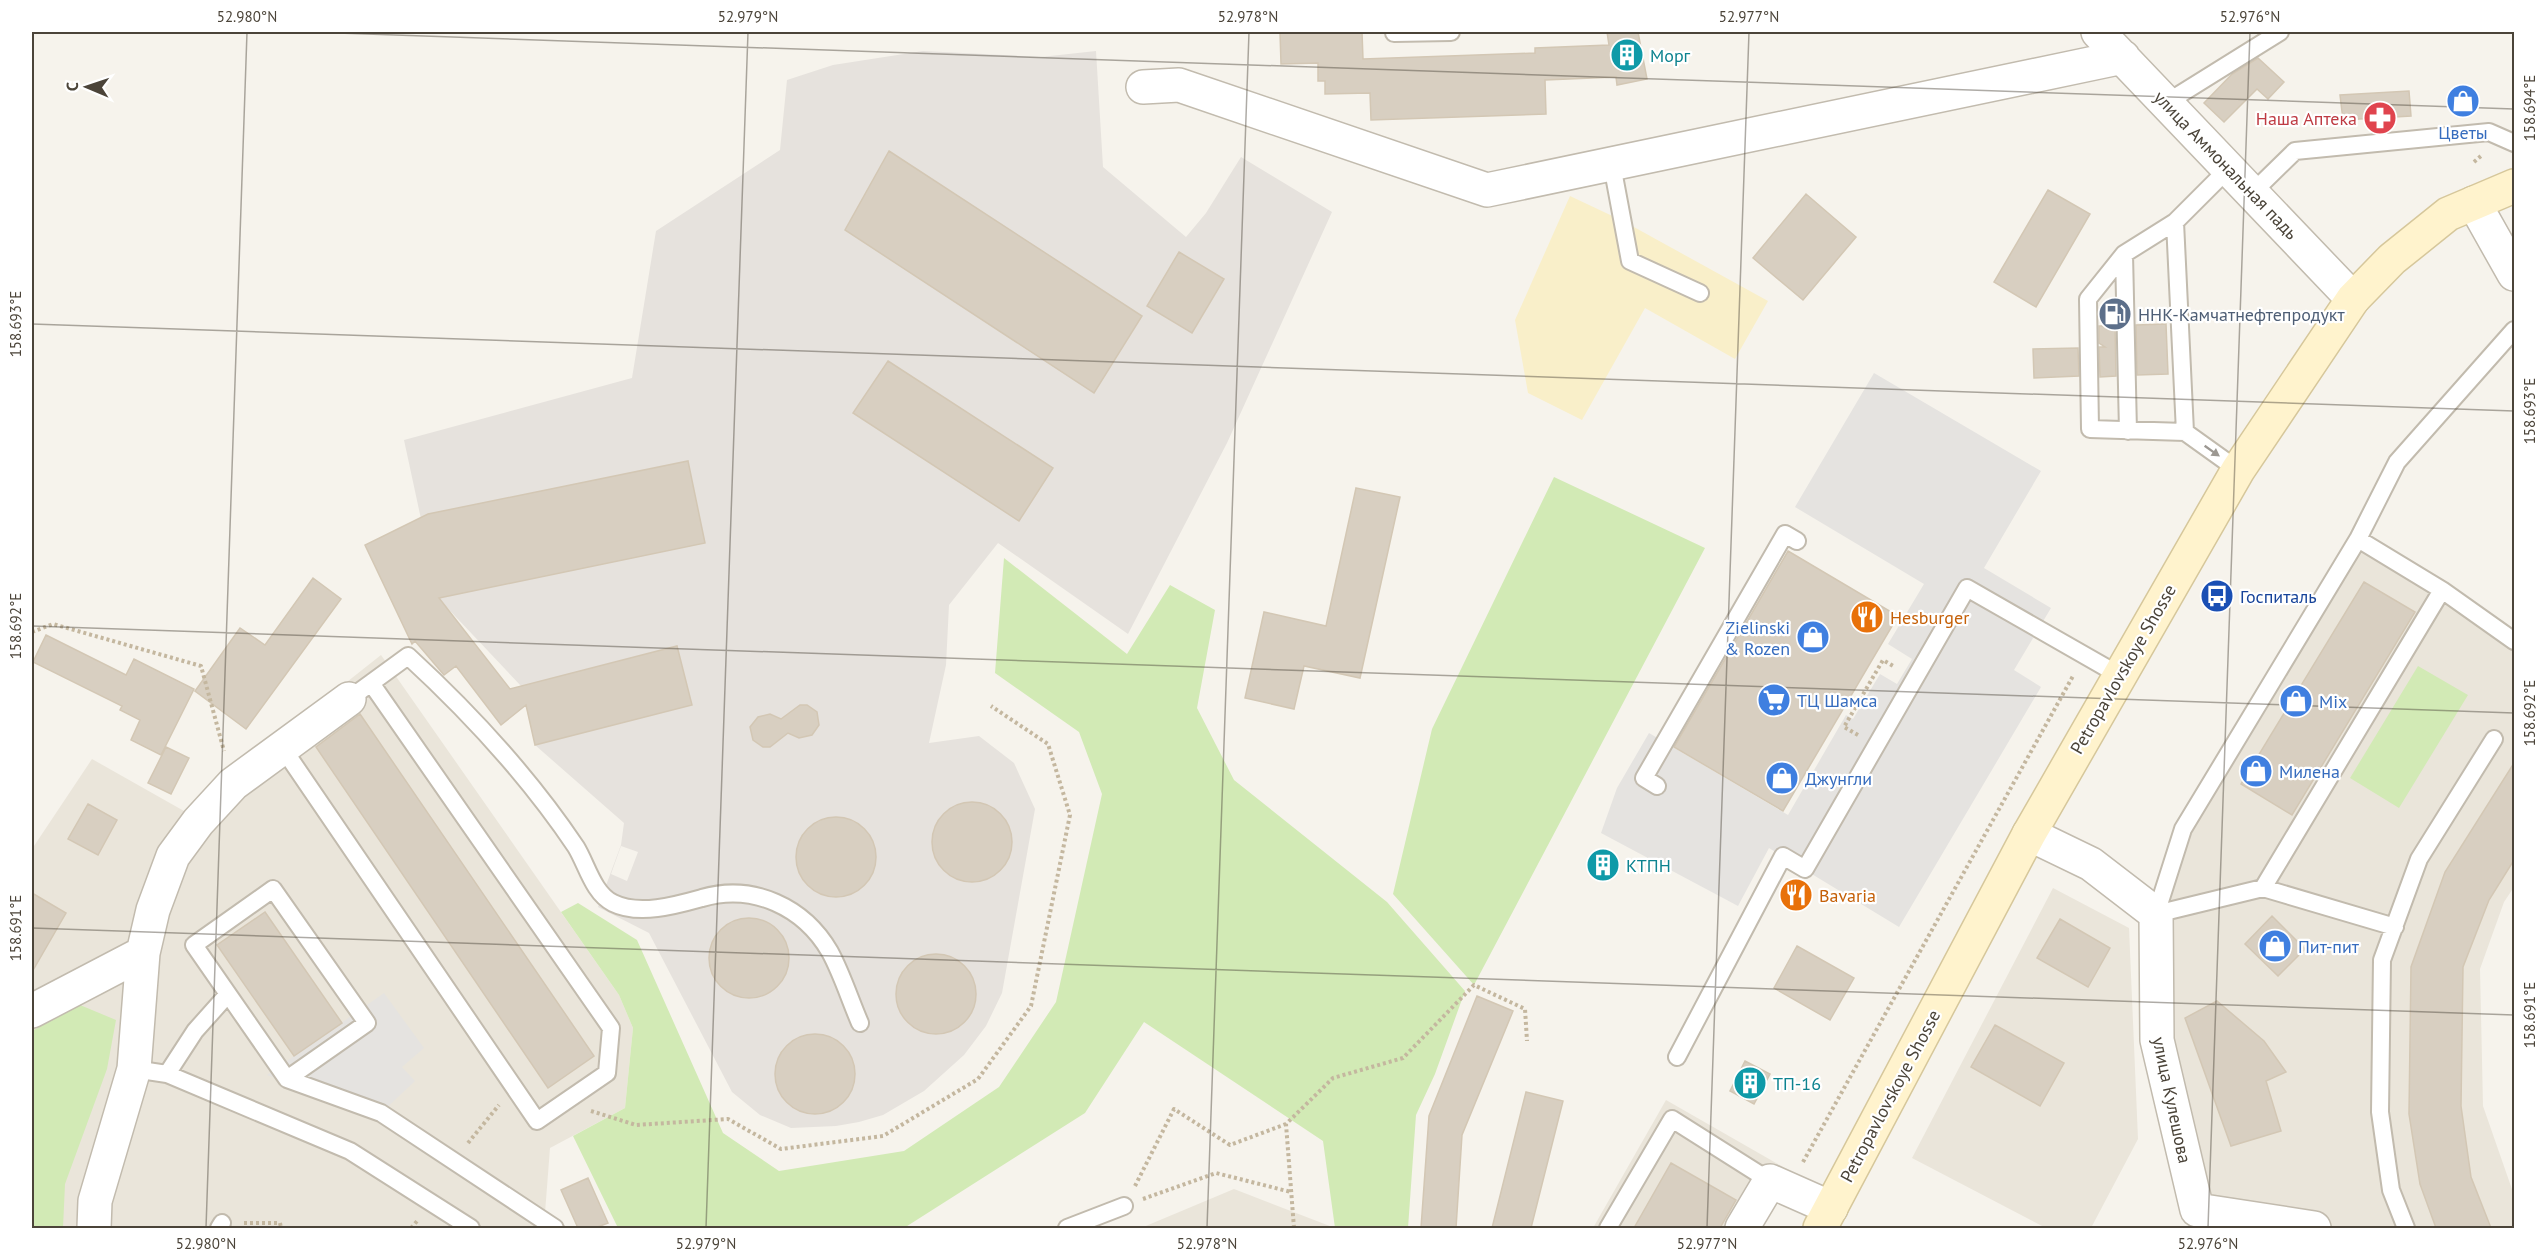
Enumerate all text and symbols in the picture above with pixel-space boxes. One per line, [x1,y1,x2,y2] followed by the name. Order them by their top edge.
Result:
[217,7,277,26] text: 52.980°N
[718,7,778,26] text: 52.979°N
[1218,7,1278,26] text: 52.978°N
[1719,7,1779,26] text: 52.977°N
[2220,7,2280,26] text: 52.976°N
[1609,37,1645,73] building icon: Морг
[1650,44,1691,67] place label: Морг
[57,57,117,117] north arrow
[2520,75,2539,141] text: 158.694°E
[62,82,82,91] text: С
[2445,83,2481,119] shop icon: Цветы
[2149,86,2303,244] street label: улица Аммональная падь
[2362,100,2398,136] pharmacy icon: Наша Аптека
[2256,107,2357,130] place label: Наша Аптека
[2438,121,2488,144] place label: Цветы
[6,291,25,357] text: 158.693°E
[2097,296,2133,332] fuel station icon: ННК-Камчатнефтепродукт
[2138,303,2345,326] place label: ННК-Камчатнефтепродукт
[2520,378,2539,444] text: 158.693°E
[2203,445,2219,457] one-way arrow
[2199,578,2235,614] bus stop icon: Госпиталь
[2065,580,2181,758] street label: Petropavlovskoye Shosse
[2240,585,2317,608] place label: Госпиталь
[6,593,25,659] text: 158.692°E
[1849,599,1885,635] restaurant icon: Hesburger
[1890,606,1969,629] place label: Hesburger
[1725,616,1790,660] place label: Zielinski & Rozen
[1795,619,1831,655] shop icon: Zielinski & Rozen
[2520,680,2539,746] text: 158.692°E
[1756,682,1792,718] supermarket icon: ТЦ Шамса
[2278,683,2314,719] shop icon: Mix
[1797,689,1878,712] place label: ТЦ Шамса
[2319,690,2347,713] place label: Mix
[2238,753,2274,789] shop icon: Милена
[1764,760,1800,796] shop icon: Джунгли
[2279,760,2340,783] place label: Милена
[1805,767,1872,790] place label: Джунгли
[1585,847,1621,883] building icon: КТПН
[1626,854,1671,877] place label: КТПН
[1778,877,1814,913] restaurant icon: Bavaria
[1819,884,1876,907] place label: Bavaria
[6,895,25,961] text: 158.691°E
[2257,928,2293,964] shop icon: Пит-пит
[2298,935,2360,958] place label: Пит-пит
[2520,982,2539,1048] text: 158.691°E
[1835,1006,1945,1186] street label: Petropavlovskoye Shosse
[2147,1035,2197,1165] street label: улица Кулешова
[1732,1065,1768,1101] building icon: ТП-16
[1773,1072,1821,1095] place label: ТП-16
[176,1234,236,1253] text: 52.980°N
[676,1234,736,1253] text: 52.979°N
[1177,1234,1237,1253] text: 52.978°N
[1677,1234,1737,1253] text: 52.977°N
[2178,1234,2238,1253] text: 52.976°N

